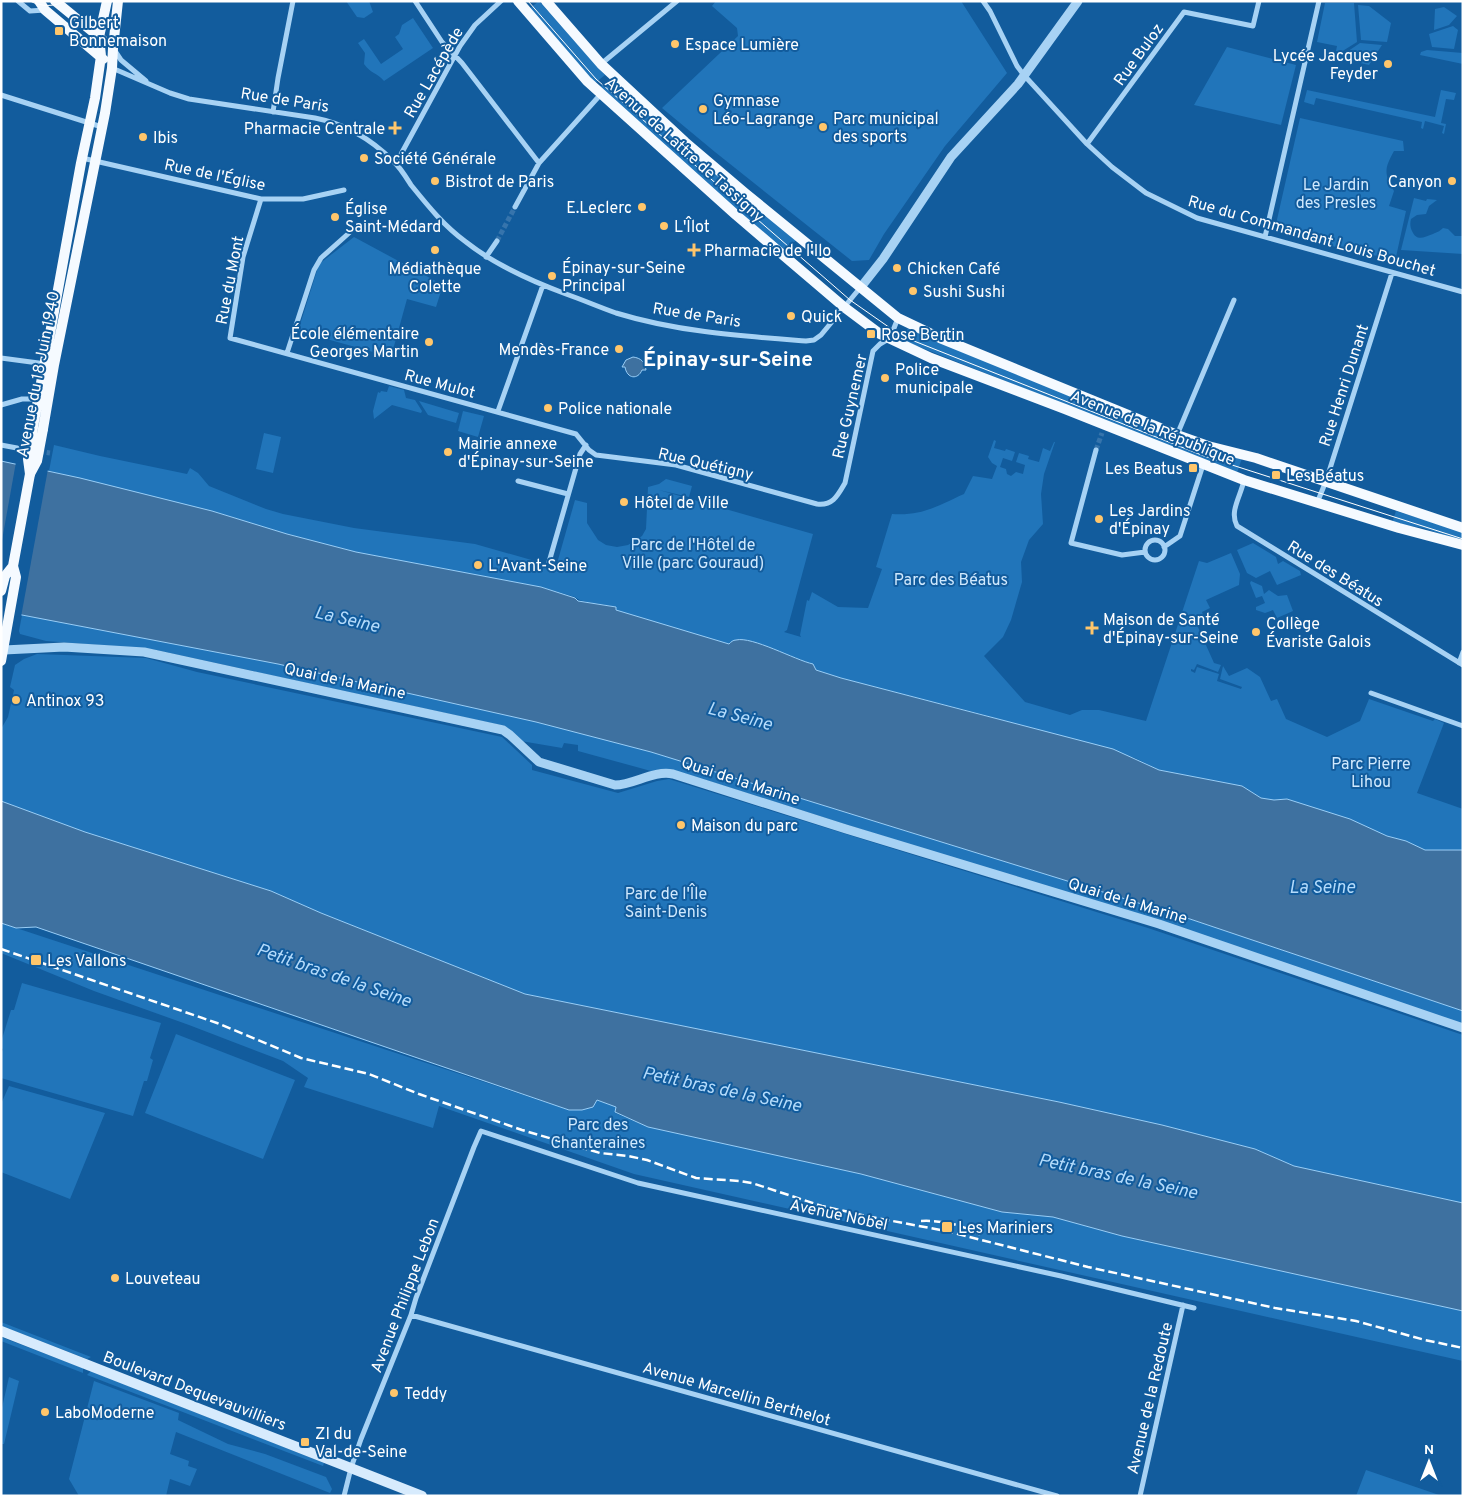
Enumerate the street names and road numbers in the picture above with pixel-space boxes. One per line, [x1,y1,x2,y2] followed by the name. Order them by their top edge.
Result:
[1110,20,1169,90] street label: Rue Buloz
[401,24,469,122] street label: Rue Lacépède
[600,73,768,228] street label: Avenue de Lattre de Tassigny
[239,84,330,118] street label: Rue de Paris
[162,154,267,196] street label: Rue de l'Église
[1185,192,1438,282] street label: Rue du Commandant Louis Bouchet
[213,234,249,326] street label: Rue du Mont
[13,290,65,459] street label: Avenue du 18 Juin 1940
[651,299,742,333] street label: Rue de Paris
[1316,322,1374,449] street label: Rue Henri Dunant
[829,352,873,461] street label: Rue Guynemer
[402,366,477,404] street label: Rue Mulot
[1067,387,1237,471] street label: Avenue de la République
[656,444,755,486] street label: Rue Quétigny
[1283,537,1387,612] street label: Rue des Béatus
[282,659,407,705] street label: Quai de la Marine
[678,753,802,811] street label: Quai de la Marine
[1065,874,1190,930] street label: Quai de la Marine
[788,1196,889,1236] street label: Avenue Nobel
[367,1216,445,1376] street label: Avenue Philippe Lebon
[1124,1320,1178,1476] street label: Avenue de la Redoute
[100,1348,289,1436] street label: Boulevard Dequevauvilliers
[640,1359,833,1431] street label: Avenue Marcellin Berthelot

